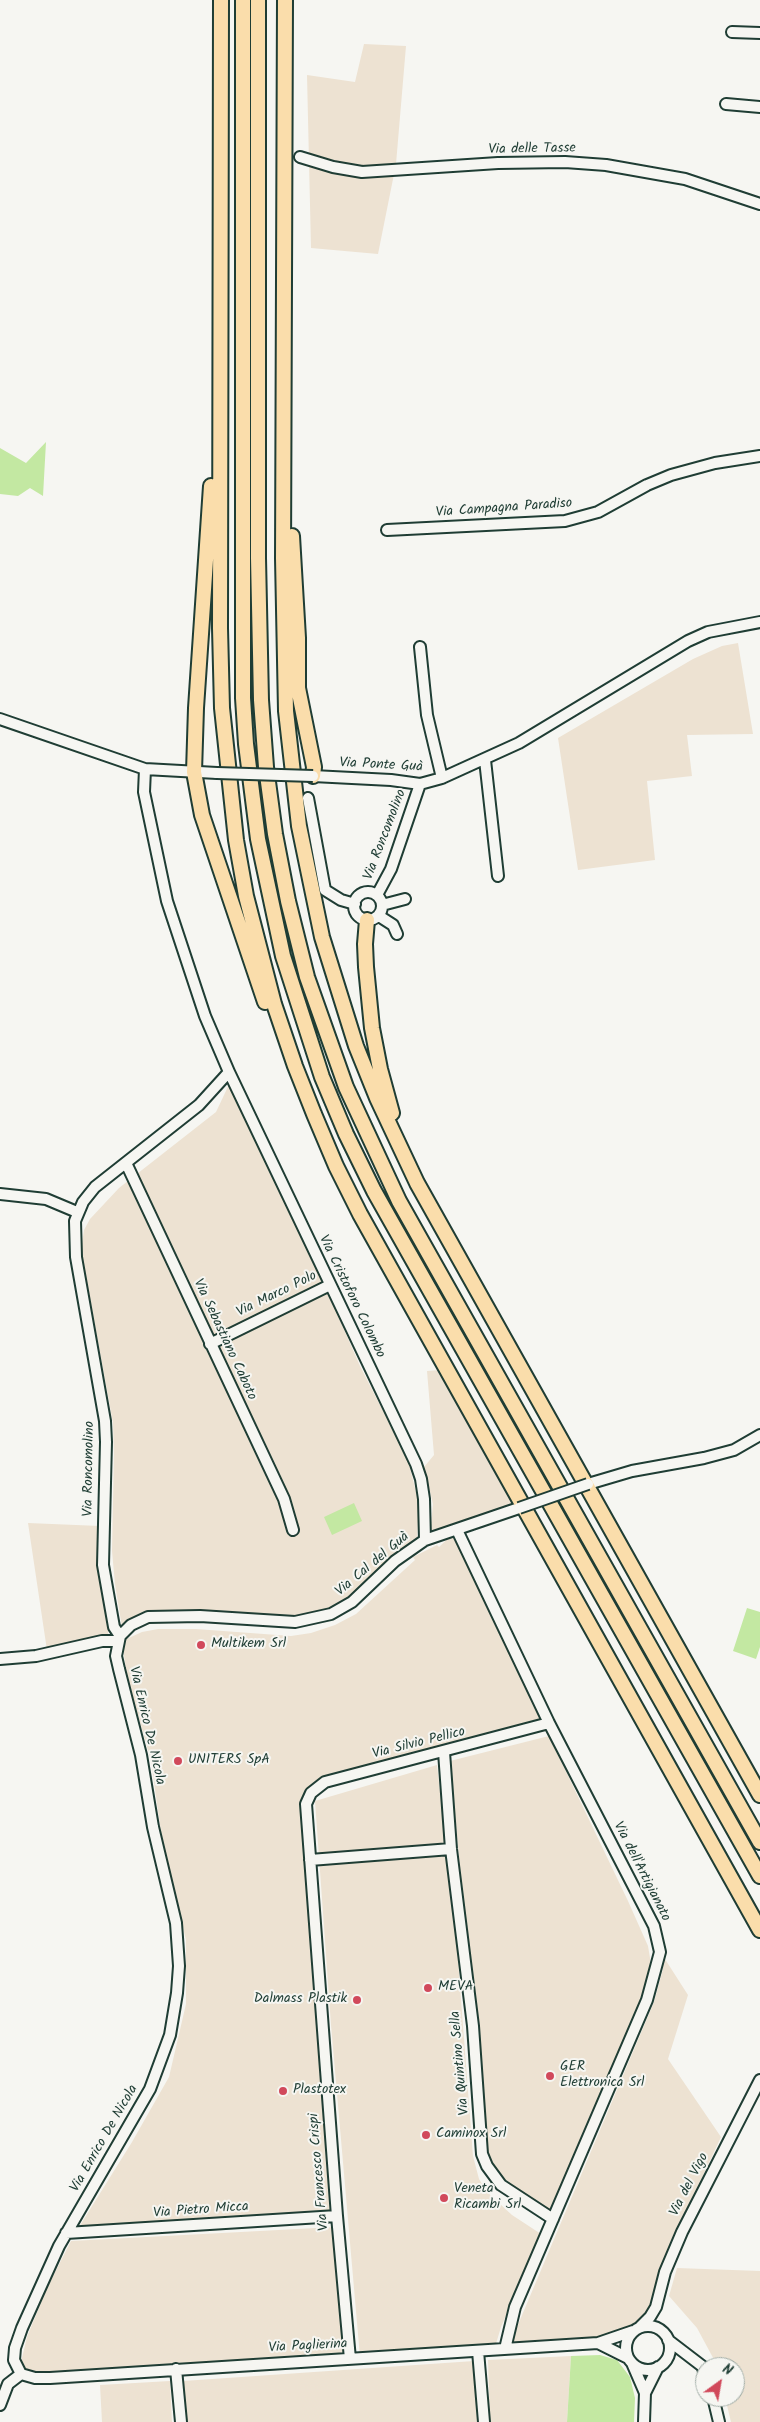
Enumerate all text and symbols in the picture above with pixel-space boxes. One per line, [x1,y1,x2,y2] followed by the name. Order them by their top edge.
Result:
[488,141,576,159] street label: Via delle Tasse
[435,496,573,522] street label: Via Campagna Paradiso
[339,755,423,777] street label: Via Ponte Guà
[361,787,411,883] street label: Via Roncomolino
[314,1233,388,1361] street label: Via Cristoforo Colombo
[234,1268,320,1322] street label: Via Marco Polo
[189,1277,259,1403] street label: Via Sebastiano Caboto
[81,1421,99,1517] street label: Via Roncomolino
[333,1529,413,1601] street label: Via Cal del Guà
[211,1637,286,1653] place label: Multikem Srl
[195,1639,207,1651] marker: Multikem Srl
[124,1665,168,1787] street label: Via Enrico De Nicola
[371,1724,467,1764] street label: Via Silvio Pellico
[188,1753,270,1769] place label: UNITERS SpA
[172,1755,184,1767] marker: UNITERS SpA
[609,1819,673,1925] street label: Via dell'Artigianato
[438,1980,473,1996] place label: MEVA
[422,1982,434,1994] marker: MEVA
[254,1992,347,2008] place label: Dalmass Plastik
[351,1994,363,2006] marker: Dalmass Plastik
[448,2010,474,2116] street label: Via Quintino Sella
[560,2060,644,2092] place label: GER Elettronica Srl
[544,2070,556,2082] marker: GER Elettronica Srl
[67,2082,143,2196] street label: Via Enrico De Nicola
[293,2083,346,2099] place label: Plastotex
[277,2085,289,2097] marker: Plastotex
[306,2113,334,2231] street label: Via Francesco Crispi
[436,2127,506,2143] place label: Caminox Srl
[420,2129,432,2141] marker: Caminox Srl
[667,2150,713,2220] street label: Via del Vigo
[454,2182,521,2214] place label: Veneta Ricambi Srl
[438,2192,450,2204] marker: Veneta Ricambi Srl
[153,2199,249,2223] street label: Via Pietro Micca
[268,2337,348,2357] street label: Via Paglierina
[695,2357,745,2407] north arrow
[718,2358,737,2382] text: N

